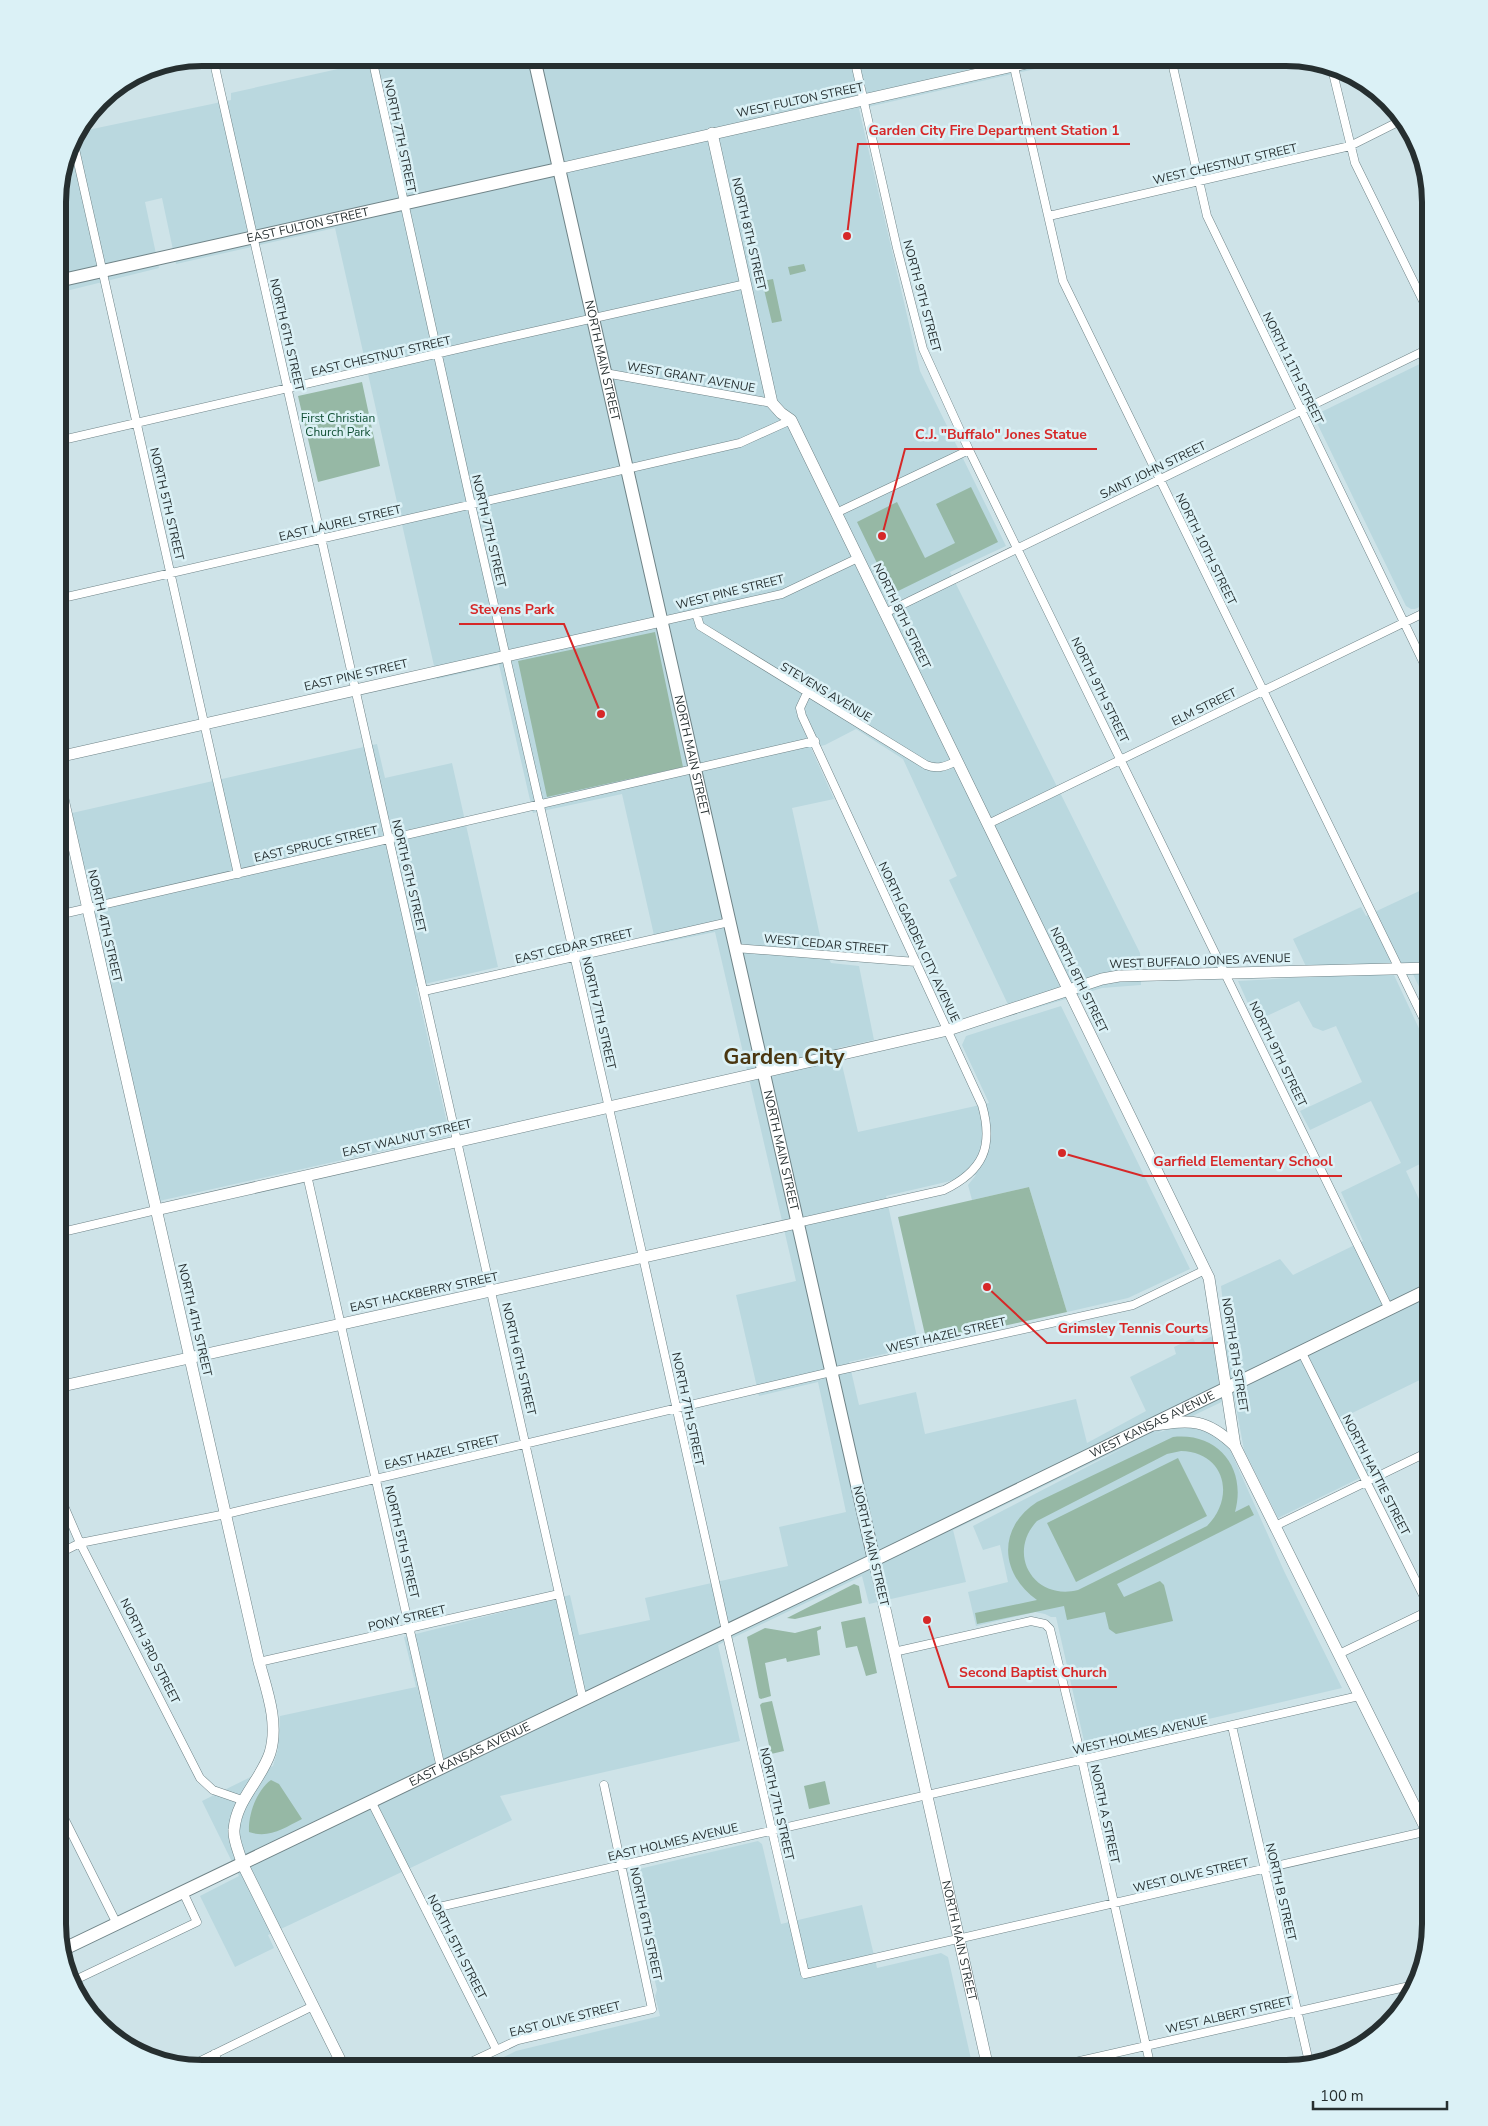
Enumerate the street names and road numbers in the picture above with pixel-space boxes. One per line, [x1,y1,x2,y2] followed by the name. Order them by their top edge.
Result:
[380,78,420,195] street label: NORTH 7TH STREET
[735,79,866,121] street label: WEST FULTON STREET
[1151,139,1299,188] street label: WEST CHESTNUT STREET
[728,176,770,293] street label: NORTH 8TH STREET
[245,203,371,246] street label: EAST FULTON STREET
[899,238,945,355] street label: NORTH 9TH STREET
[266,277,308,394] street label: NORTH 6TH STREET
[581,299,624,423] street label: NORTH MAIN STREET
[1259,309,1327,427] street label: NORTH 11TH STREET
[310,332,453,380] street label: EAST CHESTNUT STREET
[626,358,756,396] street label: WEST GRANT AVENUE
[1097,437,1209,503] street label: SAINT JOHN STREET
[146,446,188,563] street label: NORTH 5TH STREET
[468,473,510,590] street label: NORTH 7TH STREET
[1172,490,1240,608] street label: NORTH 10TH STREET
[277,501,403,545] street label: EAST LAUREL STREET
[870,561,935,672] street label: NORTH 8TH STREET
[674,571,786,613] street label: WEST PINE STREET
[1068,635,1133,746] street label: NORTH 9TH STREET
[302,655,410,695] street label: EAST PINE STREET
[777,658,875,726] street label: STEVENS AVENUE
[1169,684,1240,730] street label: ELM STREET
[670,694,713,818] street label: NORTH MAIN STREET
[388,818,430,935] street label: NORTH 6TH STREET
[253,822,380,866] street label: EAST SPRUCE STREET
[875,859,963,1025] street label: NORTH GARDEN CITY AVENUE
[84,868,126,985] street label: NORTH 4TH STREET
[514,925,635,967] street label: EAST CEDAR STREET
[1047,925,1112,1036] street label: NORTH 8TH STREET
[763,931,890,957] street label: WEST CEDAR STREET
[1109,950,1291,972] street label: WEST BUFFALO JONES AVENUE
[578,955,620,1072] street label: NORTH 7TH STREET
[1246,999,1311,1110] street label: NORTH 9TH STREET
[760,1089,803,1213] street label: NORTH MAIN STREET
[341,1115,474,1161] street label: EAST WALNUT STREET
[174,1262,216,1379] street label: NORTH 4TH STREET
[348,1268,500,1316] street label: EAST HACKBERRY STREET
[1218,1297,1252,1414] street label: NORTH 8TH STREET
[498,1301,540,1418] street label: NORTH 6TH STREET
[884,1313,1008,1357] street label: WEST HAZEL STREET
[668,1351,708,1468] street label: NORTH 7TH STREET
[1087,1387,1217,1462] street label: WEST KANSAS AVENUE
[1339,1412,1414,1539] street label: NORTH HATTIE STREET
[383,1431,502,1473] street label: EAST HAZEL STREET
[381,1484,423,1601] street label: NORTH 5TH STREET
[849,1484,893,1608] street label: NORTH MAIN STREET
[117,1596,184,1707] street label: NORTH 3RD STREET
[367,1601,448,1635] street label: PONY STREET
[1071,1712,1209,1758] street label: WEST HOLMES AVENUE
[407,1718,533,1790] street label: EAST KANSAS AVENUE
[756,1746,798,1863] street label: NORTH 7TH STREET
[1087,1763,1123,1866] street label: NORTH A STREET
[606,1819,740,1865] street label: EAST HOLMES AVENUE
[1262,1841,1300,1943] street label: NORTH B STREET
[1132,1854,1251,1896] street label: WEST OLIVE STREET
[626,1866,666,1983] street label: NORTH 6TH STREET
[938,1879,981,2003] street label: NORTH MAIN STREET
[424,1892,491,2003] street label: NORTH 5TH STREET
[1164,1992,1295,2037] street label: WEST ALBERT STREET
[508,1997,623,2041] street label: EAST OLIVE STREET

